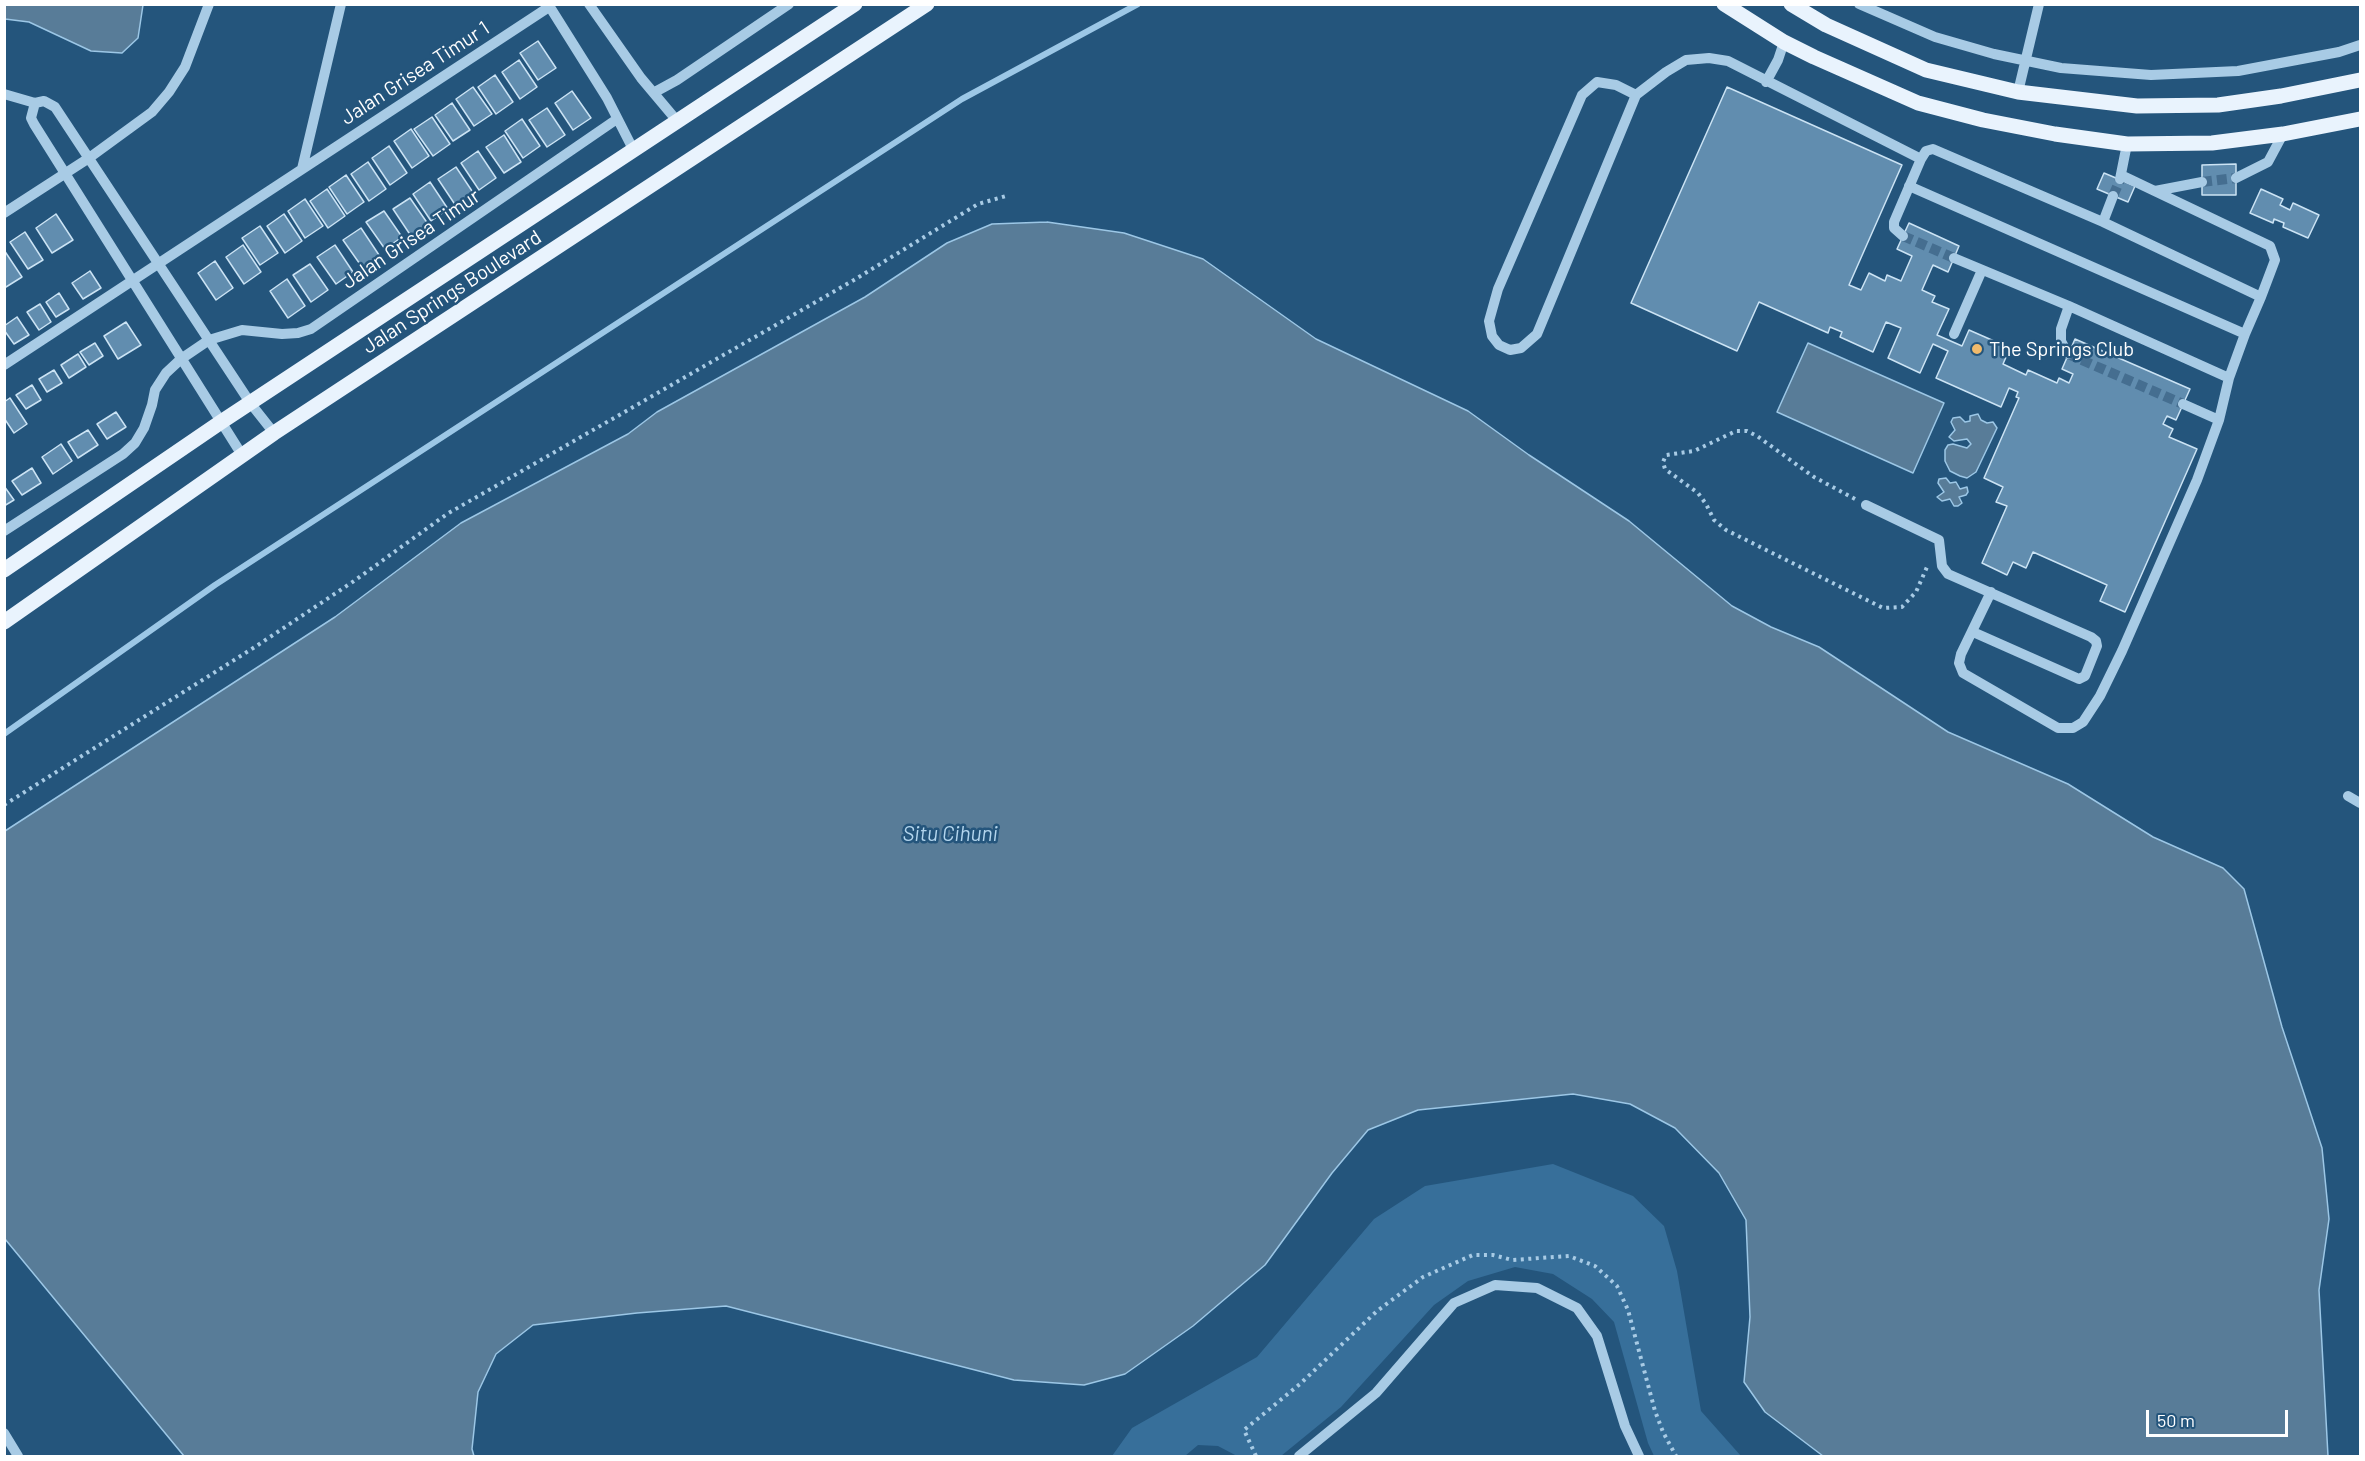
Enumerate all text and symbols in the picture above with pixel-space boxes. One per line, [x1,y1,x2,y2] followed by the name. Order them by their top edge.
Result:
[336,16,494,130] street label: Jalan Grisea Timur 1
[337,184,485,294] street label: Jalan Grisea Timur
[358,225,546,359] street label: Jalan Springs Boulevard
[1989,337,2134,361] place label: The Springs Club
[1970,342,1984,356] marker: The Springs Club
[902,821,998,847] water label: Situ Cihuni
[2149,1398,2292,1436] scale bar
[2157,1409,2195,1431] text: 50 m

